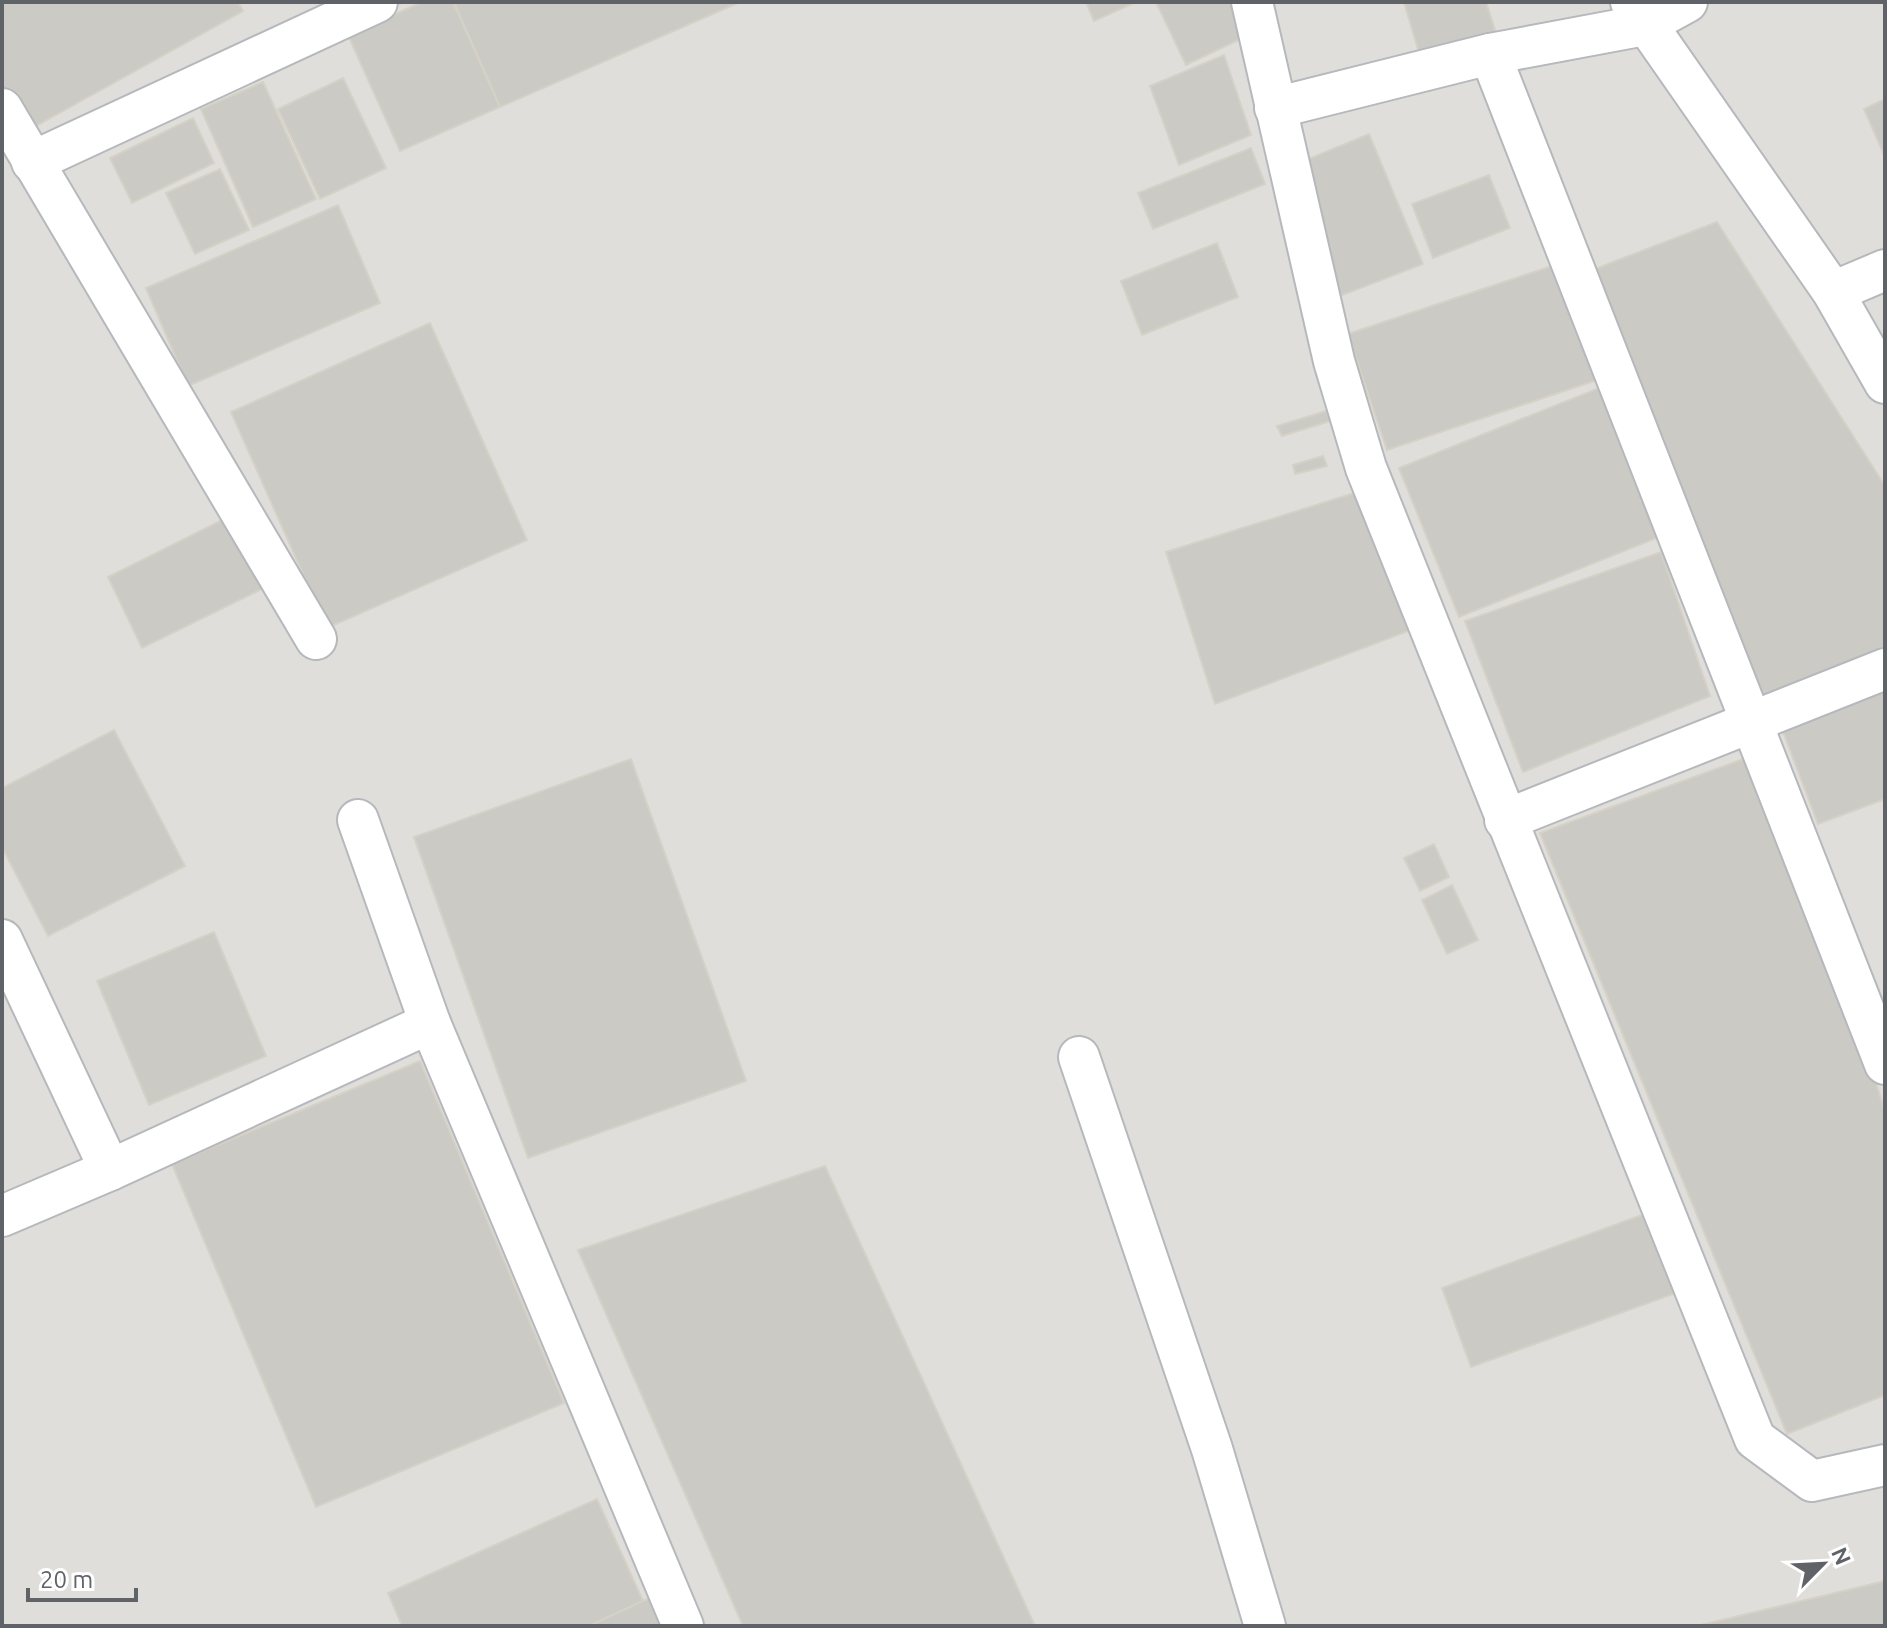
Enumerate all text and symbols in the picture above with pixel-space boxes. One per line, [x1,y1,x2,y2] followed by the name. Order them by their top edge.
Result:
[1783,1524,1863,1604] north arrow
[1827,1543,1856,1568] text: N
[28,1552,136,1602] scale bar
[40,1566,93,1593] text: 20 m

